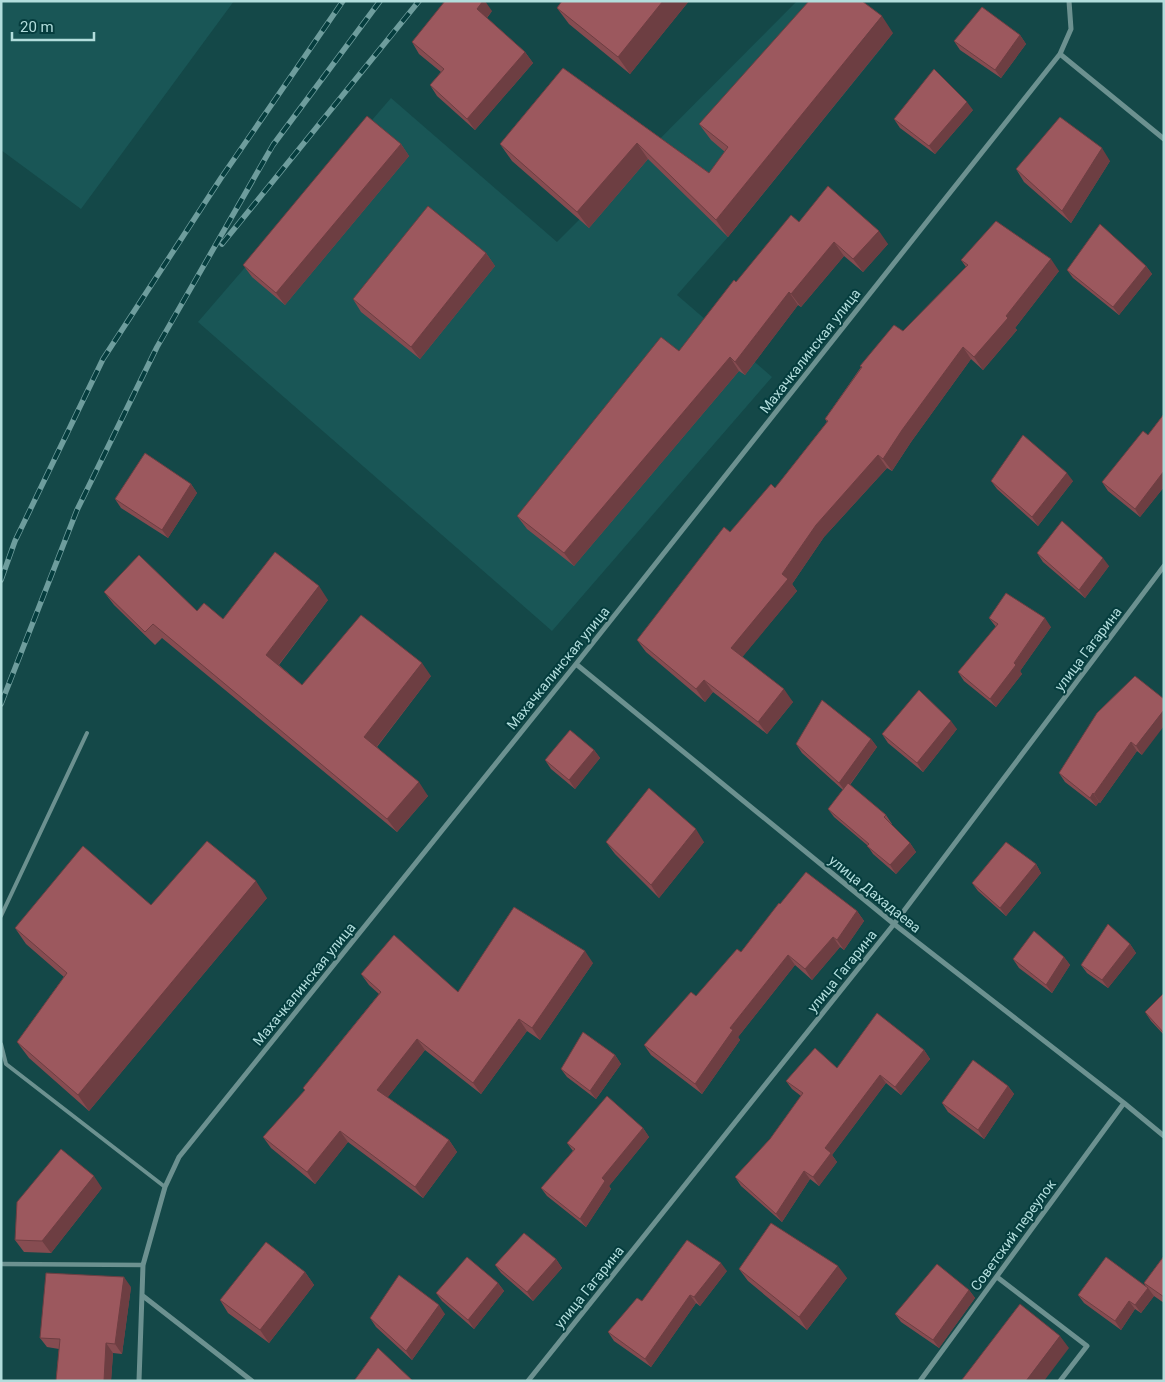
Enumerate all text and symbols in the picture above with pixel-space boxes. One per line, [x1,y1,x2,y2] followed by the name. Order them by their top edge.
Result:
[12,10,95,42] scale bar
[20,18,54,36] text: 20 m
[756,286,864,416] street label: Махачкалинская улица
[503,603,613,733] street label: Махачкалинская улица
[1051,604,1125,694] street label: улица Гагарина
[826,852,924,936] street label: улица Дахадаева
[249,919,359,1049] street label: Махачкалинская улица
[804,927,880,1015] street label: улица Гагарина
[967,1176,1059,1294] street label: Советский переулок
[551,1243,627,1331] street label: улица Гагарина

